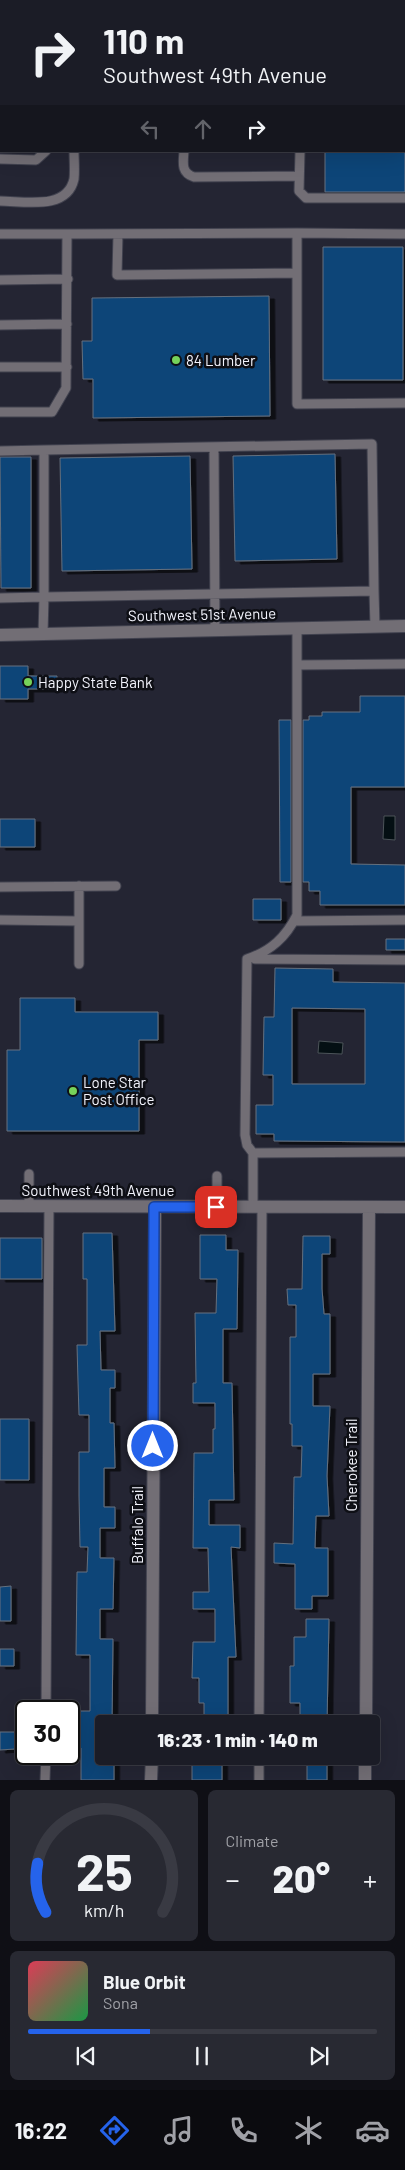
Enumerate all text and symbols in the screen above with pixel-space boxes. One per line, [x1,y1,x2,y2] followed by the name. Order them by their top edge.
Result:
[103,19,184,61] text: 110 m
[20,20,85,85] icon: right
[103,61,327,87] text: Southwest 49th Avenue
[136,115,164,143] icon: left
[189,115,217,143] icon: ahead
[242,115,270,143] icon: right
[186,351,256,369] place label: 84 Lumber
[170,354,182,366] marker: 84 Lumber
[128,604,276,624] street label: Southwest 51st Avenue
[38,673,153,691] place label: Happy State Bank
[22,676,34,688] marker: Happy State Bank
[83,1073,155,1108] place label: Lone Star Post Office
[67,1085,79,1097] marker: Lone Star Post Office
[22,1181,174,1199] street label: Southwest 49th Avenue
[195,1186,237,1228] pin
[202,1193,230,1221] icon: arrive
[126,1419,178,1471] position arrow
[342,1419,360,1511] street label: Cherokee Trail
[128,1486,146,1564] street label: Buffalo Trail
[15,1700,80,1765] speed limit sign: 30
[157,1728,318,1751] text: 16:23 · 1 min · 140 m
[226,1831,278,1850] text: Climate
[75,1839,132,1901] text: 25
[273,1855,330,1901] text: 20°
[226,1862,240,1896] text: −
[363,1862,377,1896] text: +
[84,1899,124,1921] text: km/h
[103,1970,186,1993] text: Blue Orbit
[103,1993,138,2012] text: Sona
[72,2042,100,2070] icon: previous
[188,2042,216,2070] icon: pause
[305,2042,333,2070] icon: next
[97,2113,132,2148] icon: directions
[161,2113,196,2148] icon: music
[226,2113,261,2148] icon: phone
[291,2113,326,2148] icon: climate
[355,2113,390,2148] icon: car
[15,2117,67,2143] text: 16:22

